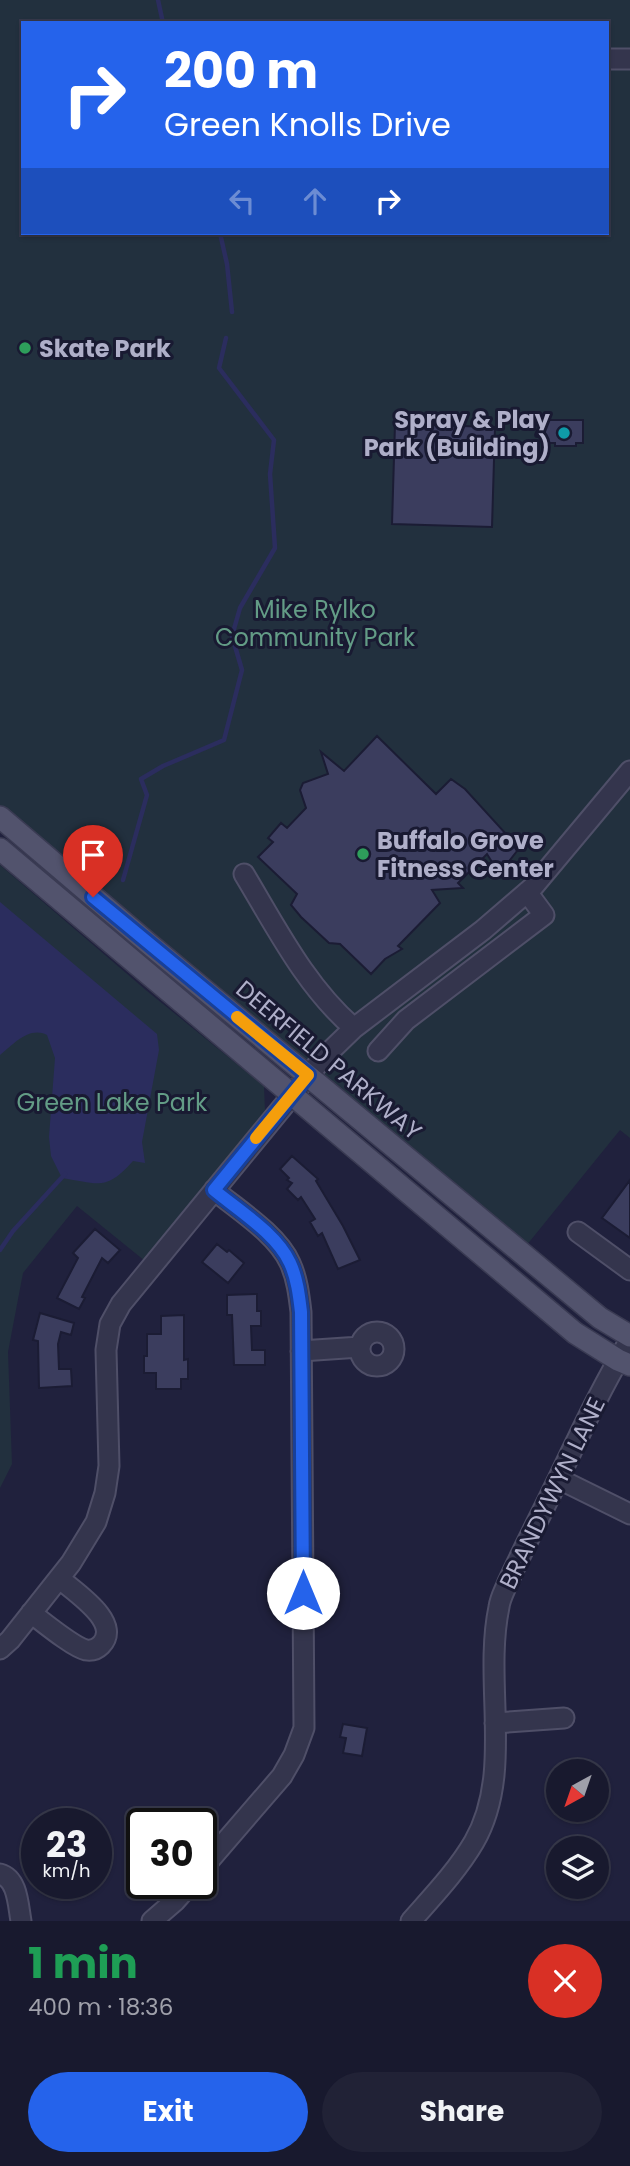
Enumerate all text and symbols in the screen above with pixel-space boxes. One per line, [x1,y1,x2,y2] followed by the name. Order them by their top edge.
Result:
[164,37,318,105] text: 200 m
[49,49,140,140] icon: right
[164,102,451,147] text: Green Knolls Drive
[223,182,261,220] icon: left
[296,182,334,220] icon: ahead
[369,182,407,220] icon: right
[39,332,171,365] place label: Skate Park
[17,340,33,356] marker: Skate Park
[364,403,551,464] place label: Spray & Play Park (Building)
[556,425,572,441] marker: Spray & Play Park (Building)
[215,593,416,654] park label: Mike Rylko Community Park
[377,824,554,885] place label: Buffalo Grove Fitness Center
[63,825,123,897] pin
[74,836,112,874] icon: arrive
[355,846,371,862] marker: Buffalo Grove Fitness Center
[229,973,429,1147] street label: DEERFIELD PARKWAY
[17,1086,208,1119] park label: Green Lake Park
[491,1391,613,1595] street label: BRANDYWYN LANE
[266,1556,340,1630] position arrow
[546,1759,609,1822] north arrow
[546,1759,609,1899] map controls
[126,1808,217,1899] speed limit sign: 30
[46,1820,87,1869] text: 23
[546,1836,609,1899] button: layers
[43,1858,90,1883] text: km/h
[28,1934,138,1993] text: 1 min
[528,1944,602,2018] button: close
[28,1991,173,2023] text: 400 m · 18:36
[28,2072,308,2152] button: Exit
[322,2072,602,2152] button: Share

